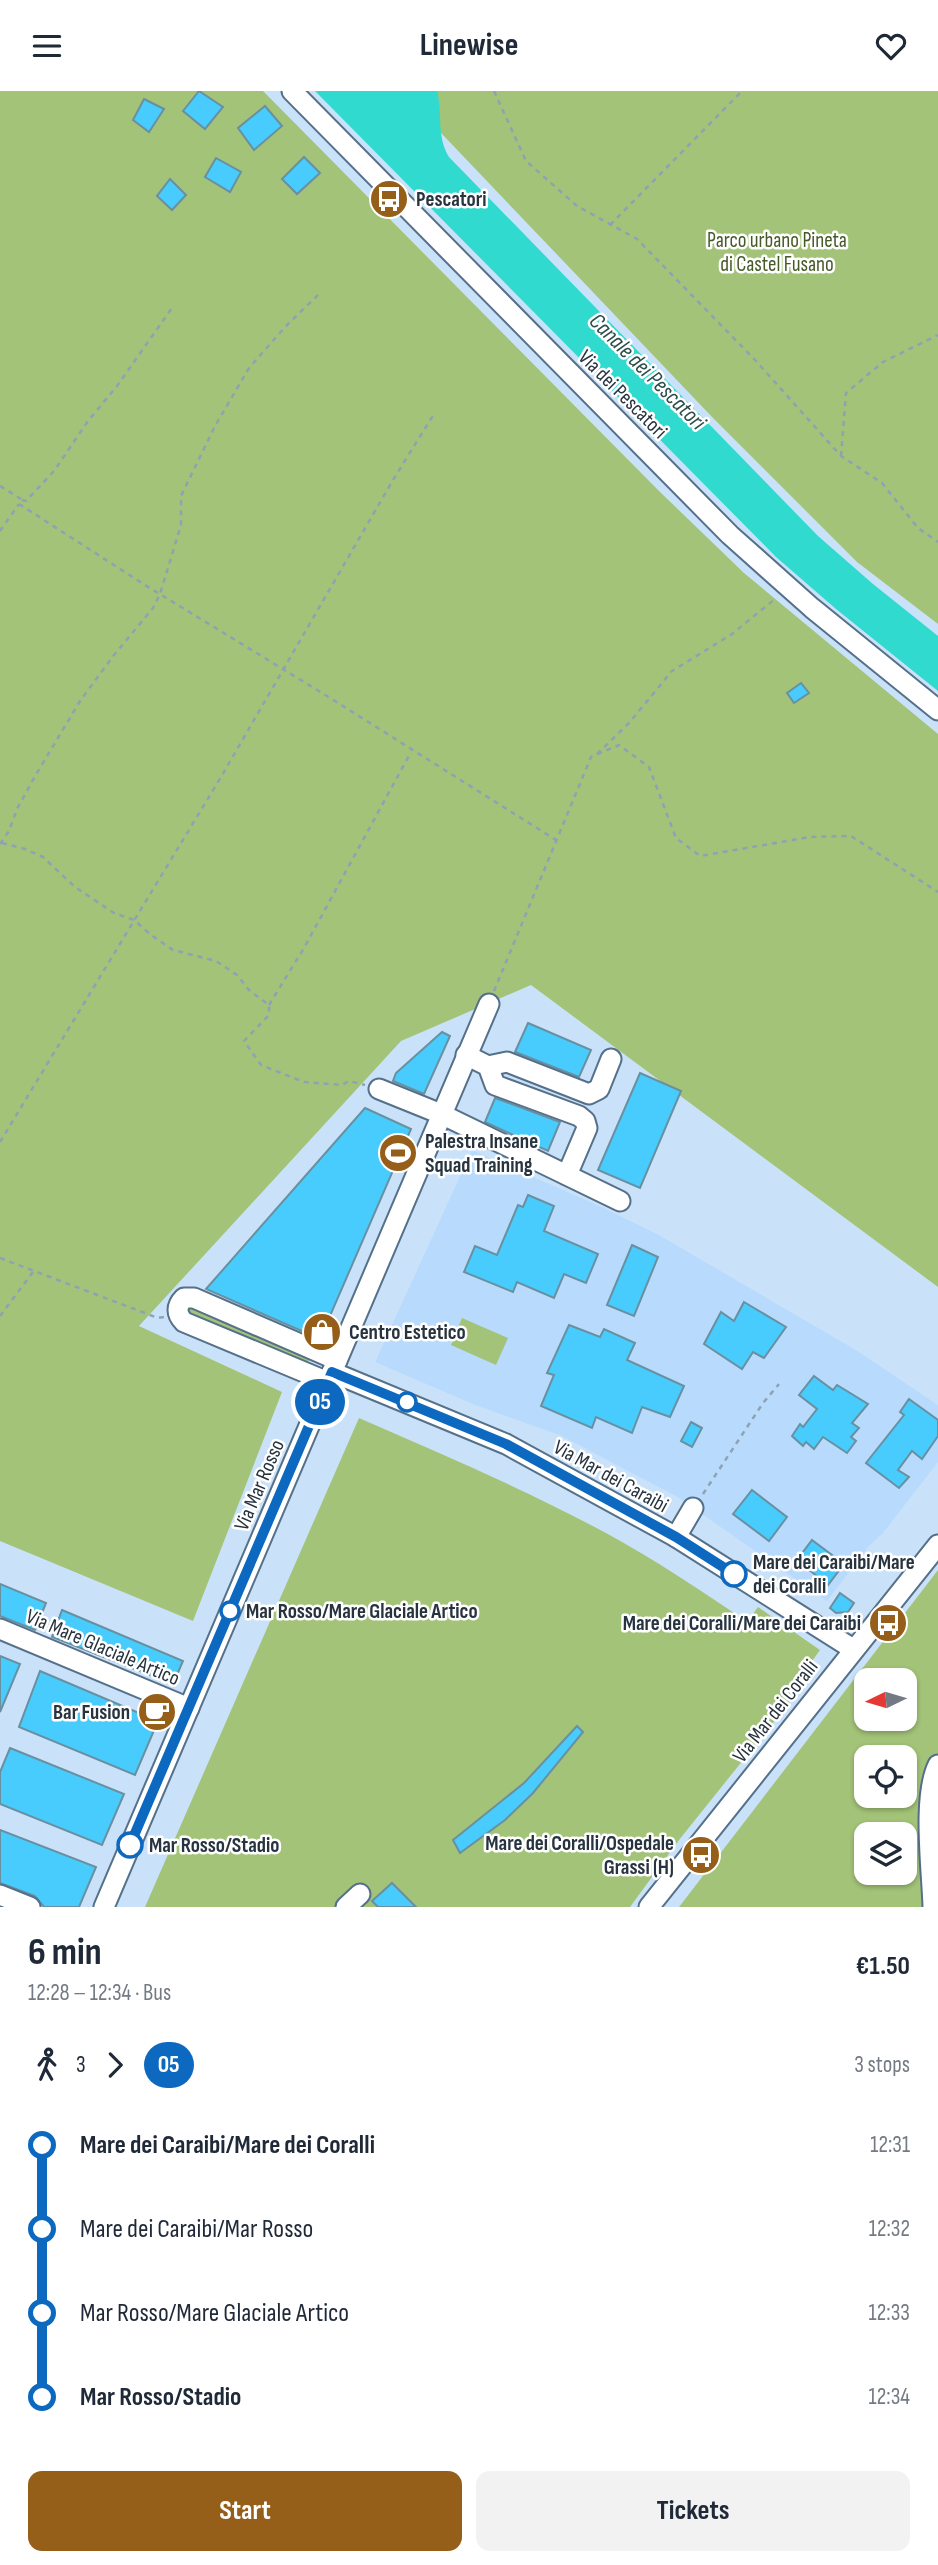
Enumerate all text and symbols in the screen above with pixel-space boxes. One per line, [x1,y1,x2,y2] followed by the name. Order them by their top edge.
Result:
[420,26,518,65] text: Linewise
[28,27,66,65] icon: menu
[872,27,910,65] icon: heart
[368,178,410,220] bus stop icon: Pescatori
[416,187,487,212] place label: Pescatori
[707,228,847,277] park label: Parco urbano Pineta di Castel Fusano
[583,308,712,436] water label: Canale dei Pescatori
[573,345,672,444] street label: Via dei Pescatori
[425,1129,538,1178] place label: Palestra Insane Squad Training
[377,1132,419,1174] sports icon: Palestra Insane Squad Training
[301,1311,343,1353] shop icon: Centro Estetico
[349,1320,466,1345] place label: Centro Estetico
[288,1379,352,1425] line badge: 05
[309,1387,331,1416] text: 05
[397,1392,417,1412] unlabelled marker
[549,1435,673,1518] street label: Via Mar dei Caraibi
[229,1436,290,1534] street label: Via Mar Rosso
[753,1550,915,1599] place label: Mare dei Caraibi/Mare dei Coralli
[721,1561,747,1587] marker: Mare dei Caraibi/Mare dei Coralli
[246,1599,478,1624] place label: Mar Rosso/Mare Glaciale Artico
[220,1601,240,1621] marker: Mar Rosso/Mare Glaciale Artico
[867,1602,909,1644] bus stop icon: Mare dei Coralli/Mare dei Caraibi
[22,1604,183,1691] street label: Via Mare Glaciale Artico
[623,1611,861,1636] place label: Mare dei Coralli/Mare dei Caraibi
[727,1655,823,1768] street label: Via Mar dei Coralli
[854,1668,917,1731] north arrow
[854,1668,917,1885] map controls
[136,1691,178,1733] cafe icon: Bar Fusion
[53,1700,130,1725] place label: Bar Fusion
[854,1745,917,1808] button: locate
[854,1822,917,1885] button: layers
[485,1831,674,1880] place label: Mare dei Coralli/Ospedale Grassi (H)
[117,1832,143,1858] marker: Mar Rosso/Stadio
[149,1833,279,1858] place label: Mar Rosso/Stadio
[680,1834,722,1876] bus stop icon: Mare dei Coralli/Ospedale Grassi (H)
[28,1930,102,1975] text: 6 min
[856,1951,910,1982] text: €1.50
[28,1979,171,2007] text: 12:28 – 12:34 · Bus
[28,2046,66,2084] icon: walk
[96,2046,134,2084] icon: forward
[158,2050,180,2079] text: 05
[76,2051,86,2079] text: 3
[854,2051,910,2079] text: 3 stops
[80,2130,375,2161] text: Mare dei Caraibi/Mare dei Coralli
[870,2131,910,2159] text: 12:31
[80,2214,313,2245] text: Mare dei Caraibi/Mar Rosso
[869,2215,910,2243] text: 12:32
[80,2298,349,2329] text: Mar Rosso/Mare Glaciale Artico
[869,2299,910,2327] text: 12:33
[80,2382,241,2413] text: Mar Rosso/Stadio
[869,2383,910,2411] text: 12:34
[28,2471,462,2551] button: Start
[476,2471,910,2551] button: Tickets

